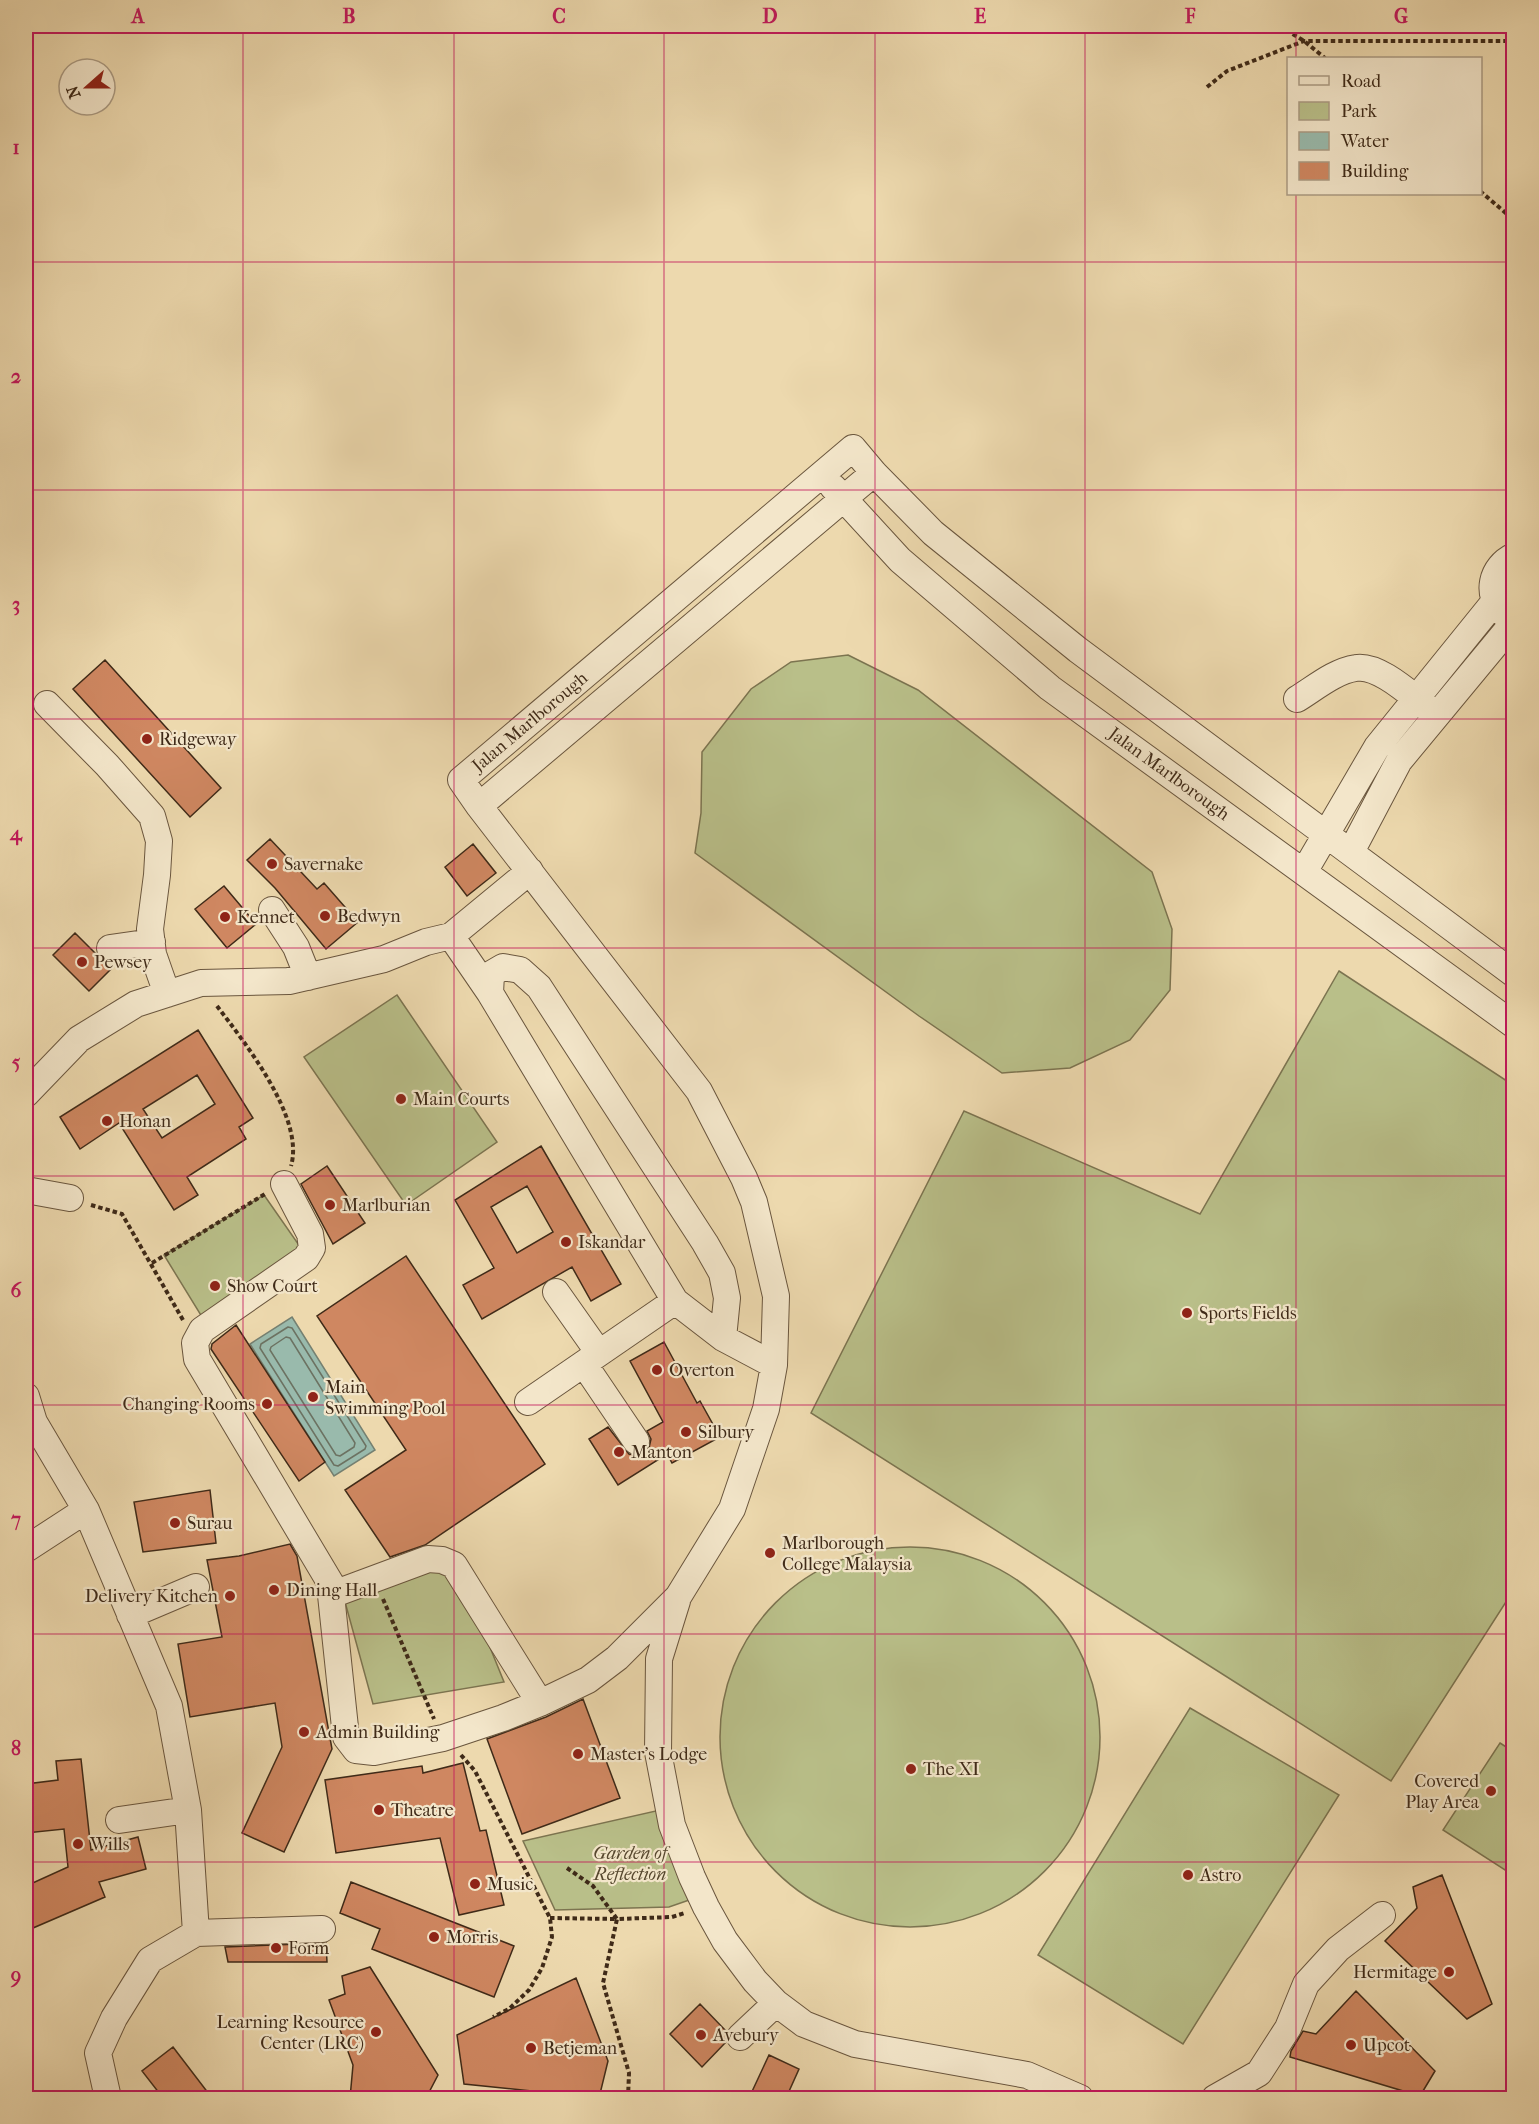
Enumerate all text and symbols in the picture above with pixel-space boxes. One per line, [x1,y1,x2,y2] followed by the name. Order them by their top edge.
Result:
[130,5,146,28] text: A
[342,5,356,28] text: B
[552,5,566,28] text: C
[762,5,778,28] text: D
[974,5,986,28] text: E
[1184,5,1196,28] text: F
[1394,5,1408,28] text: G
[57,57,117,117] north arrow
[1287,57,1482,195] legend
[1341,71,1381,92] text: Road
[62,82,85,101] text: N
[1341,101,1378,122] text: Park
[1340,131,1389,152] text: Water
[12,136,20,159] text: 1
[1341,161,1409,182] text: Building
[11,365,21,388] text: 2
[12,593,20,616] text: 3
[466,668,592,778] street label: Jalan Marlborough
[1103,722,1234,825] street label: Jalan Marlborough
[159,729,238,750] place label: Ridgeway
[140,732,154,746] marker: Ridgeway
[9,822,23,846] text: 4
[284,854,363,875] place label: Savernake
[265,857,279,871] marker: Savernake
[337,906,401,927] place label: Bedwyn
[237,907,295,928] place label: Kennet
[318,909,332,923] marker: Bedwyn
[218,910,232,924] marker: Kennet
[94,952,153,973] place label: Pewsey
[75,955,89,969] marker: Pewsey
[12,1051,21,1074] text: 5
[413,1089,510,1110] place label: Main Courts
[394,1092,408,1106] marker: Main Courts
[119,1111,172,1132] place label: Honan
[100,1114,114,1128] marker: Honan
[342,1195,431,1216] place label: Marlburian
[323,1198,337,1212] marker: Marlburian
[578,1232,646,1253] place label: Iskandar
[559,1235,573,1249] marker: Iskandar
[227,1276,318,1297] place label: Show Court
[11,1279,23,1302] text: 6
[208,1279,222,1293] marker: Show Court
[1199,1303,1297,1324] place label: Sports Fields
[1180,1306,1194,1320] marker: Sports Fields
[669,1360,735,1381] place label: Overton
[650,1363,664,1377] marker: Overton
[325,1377,445,1419] place label: Main Swimming Pool
[306,1390,320,1404] marker: Main Swimming Pool
[122,1394,255,1415] place label: Changing Rooms
[260,1397,274,1411] marker: Changing Rooms
[698,1422,756,1443] place label: Silbury
[679,1425,693,1439] marker: Silbury
[631,1442,693,1463] place label: Manton
[612,1445,626,1459] marker: Manton
[10,1508,21,1531] text: 7
[187,1513,233,1534] place label: Surau
[168,1516,182,1530] marker: Surau
[782,1533,913,1575] place label: Marlborough College Malaysia
[763,1546,777,1560] marker: Marlborough College Malaysia
[286,1580,377,1601] place label: Dining Hall
[267,1583,281,1597] marker: Dining Hall
[85,1586,219,1607] place label: Delivery Kitchen
[223,1589,237,1603] marker: Delivery Kitchen
[315,1722,440,1743] place label: Admin Building
[297,1725,311,1739] marker: Admin Building
[11,1737,21,1760] text: 8
[590,1744,707,1765] place label: Master's Lodge
[571,1747,585,1761] marker: Master's Lodge
[923,1759,979,1780] place label: The XI
[904,1762,918,1776] marker: The XI
[1405,1771,1480,1813] place label: Covered Play Area
[1484,1784,1498,1798] marker: Covered Play Area
[391,1800,454,1821] place label: Theatre
[372,1803,386,1817] marker: Theatre
[89,1834,130,1855] place label: Wills
[71,1837,85,1851] marker: Wills
[593,1843,671,1885] park label: Garden of Reflection
[1199,1865,1241,1886] place label: Astro
[1181,1868,1195,1882] marker: Astro
[487,1874,533,1895] place label: Music
[468,1877,482,1891] marker: Music
[446,1927,499,1948] place label: Morris
[427,1930,441,1944] marker: Morris
[288,1938,329,1959] place label: Form
[269,1941,283,1955] marker: Form
[1353,1962,1437,1983] place label: Hermitage
[10,1965,21,1988] text: 9
[1442,1965,1456,1979] marker: Hermitage
[217,2012,364,2054] place label: Learning Resource Center (LRC)
[369,2025,383,2039] marker: Learning Resource Center (LRC)
[712,2025,780,2046] place label: Avebury
[694,2028,708,2042] marker: Avebury
[1363,2035,1411,2056] place label: Upcot
[543,2038,618,2059] place label: Betjeman
[1344,2038,1358,2052] marker: Upcot
[524,2041,538,2055] marker: Betjeman

